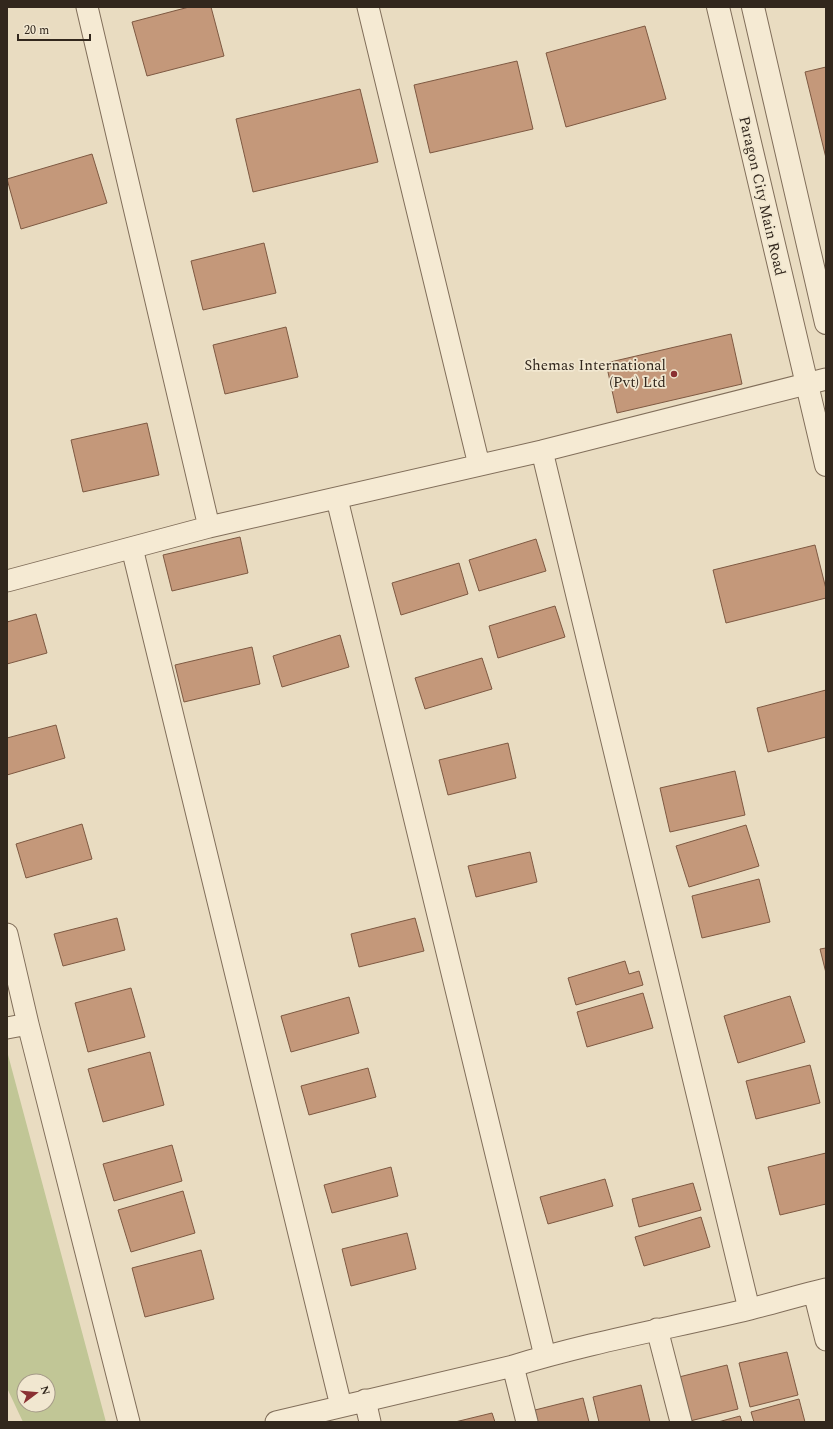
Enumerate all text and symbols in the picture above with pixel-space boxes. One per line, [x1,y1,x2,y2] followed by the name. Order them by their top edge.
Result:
[18,16,90,42] scale bar
[24,21,49,40] text: 20 m
[732,114,792,278] street label: Paragon City Main Road
[524,354,666,394] place label: Shemas International (Pvt) Ltd
[669,369,679,379] marker: Shemas International (Pvt) Ltd
[16,1373,56,1413] north arrow
[36,1384,55,1397] text: N

